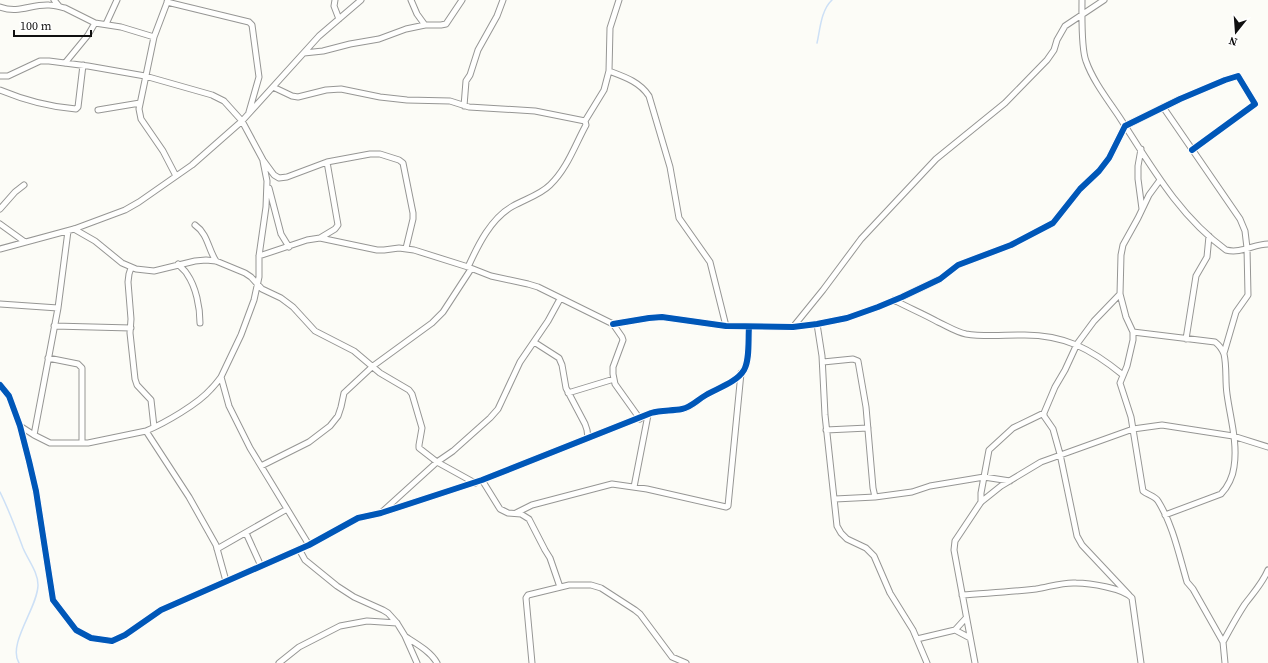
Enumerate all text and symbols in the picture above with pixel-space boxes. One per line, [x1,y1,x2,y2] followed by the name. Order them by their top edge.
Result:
[14,12,91,38] scale bar
[1216,12,1256,52] north arrow
[20,18,52,34] text: 100 m
[1227,33,1239,49] text: N

